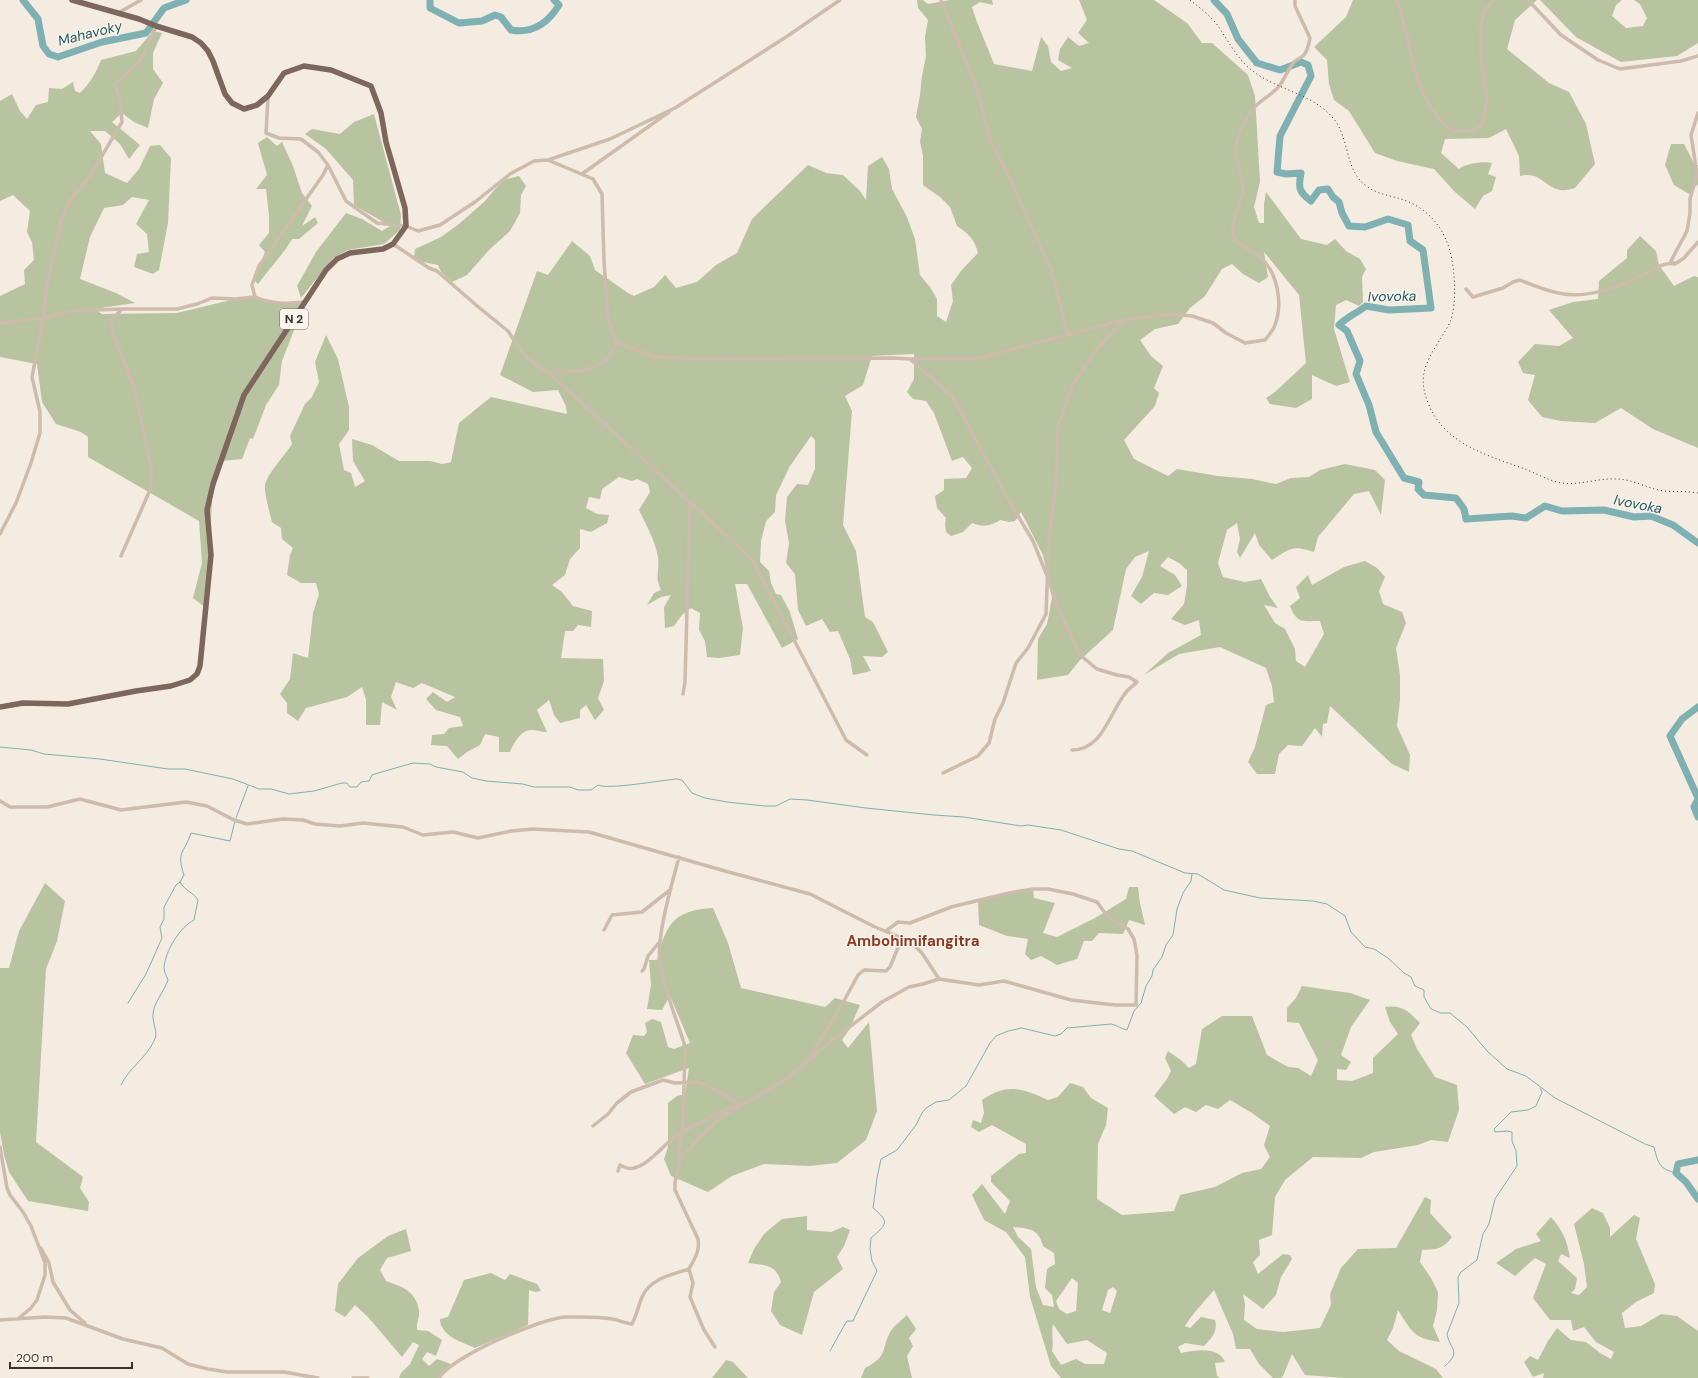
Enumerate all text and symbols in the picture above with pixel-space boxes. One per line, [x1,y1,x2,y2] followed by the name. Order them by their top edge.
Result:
[56,16,125,50] water label: Mahavoky
[1367,287,1417,305] water label: Ivovoka
[280,309,308,329] road number: N 2
[1612,491,1664,518] water label: Ivovoka
[846,931,980,951] district label: Ambohimifangitra
[10,1344,132,1370] scale bar
[16,1350,53,1366] text: 200 m

